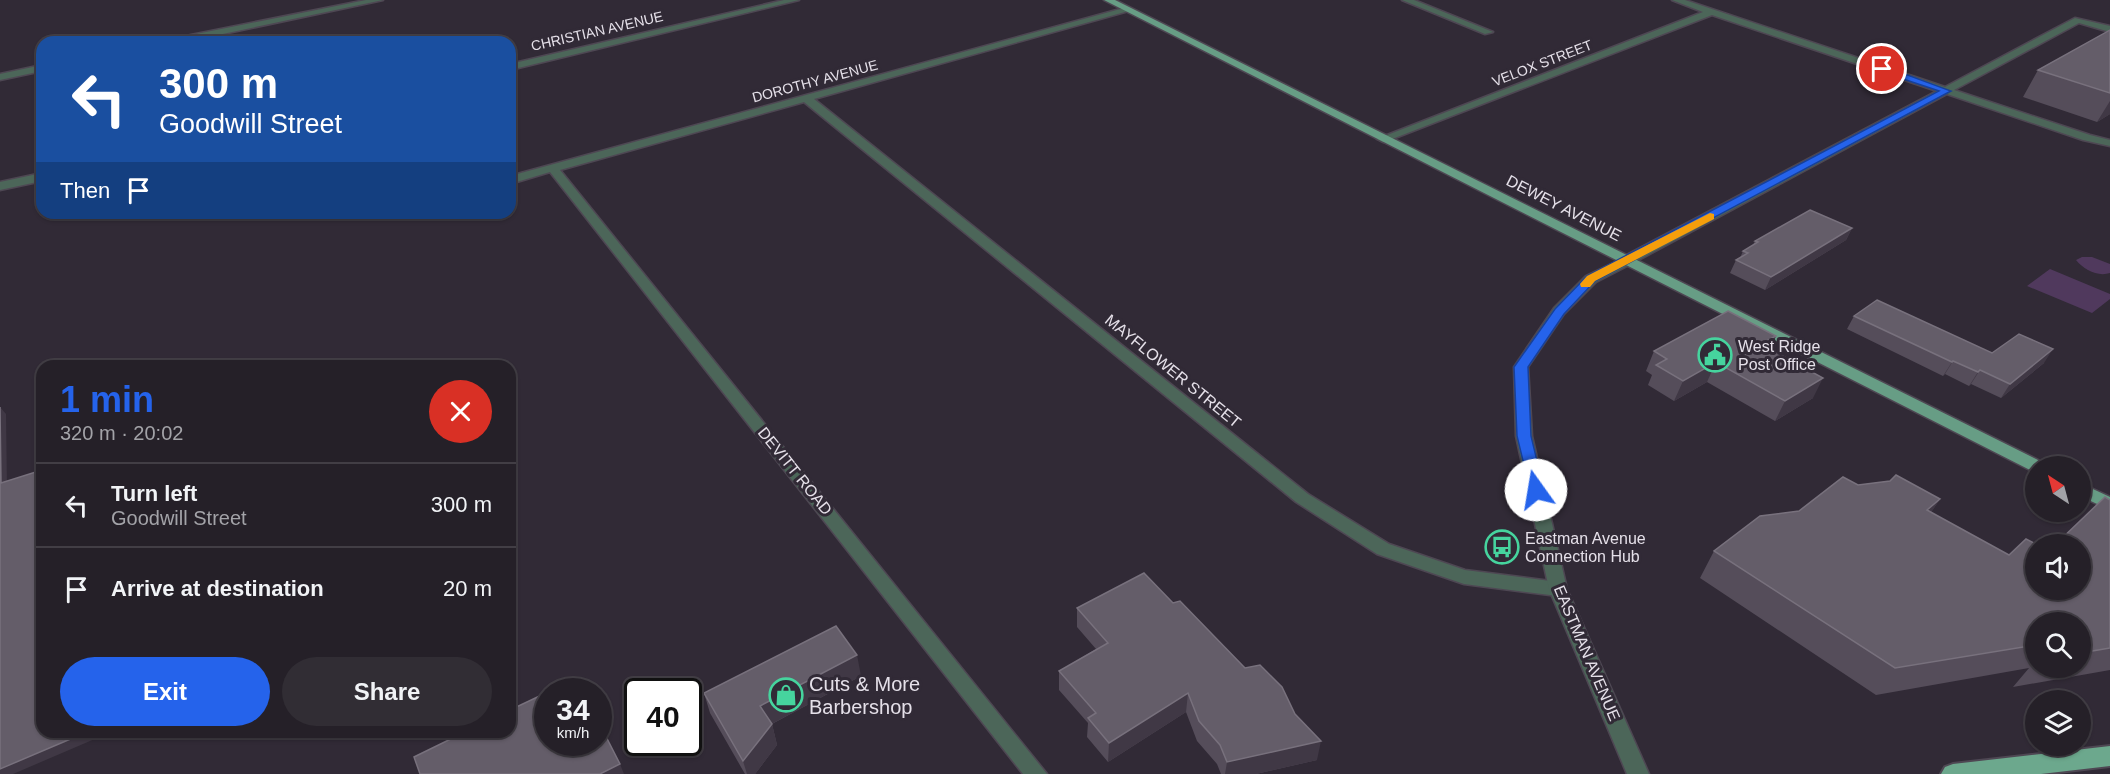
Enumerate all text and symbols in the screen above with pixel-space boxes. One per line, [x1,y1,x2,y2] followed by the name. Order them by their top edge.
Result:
[529,8,665,54] street label: CHRISTIAN AVENUE
[1490,36,1595,89] street label: VELOX STREET
[1856,43,1907,94] pin
[1865,52,1898,85] icon: arrive
[750,57,880,105] street label: DOROTHY AVENUE
[60,60,138,138] icon: left
[159,60,278,107] text: 300 m
[159,109,342,139] text: Goodwill Street
[1504,172,1624,244] street label: DEWEY AVENUE
[122,174,155,207] icon: arrive
[60,178,110,203] text: Then
[1102,311,1244,431] street label: MAYFLOWER STREET
[1697,337,1733,373] public building icon: West Ridge Post Office
[1738,338,1821,373] place label: West Ridge Post Office
[60,379,154,420] text: 1 min
[429,380,492,443] button: close
[60,422,183,444] text: 320 m · 20:02
[755,424,835,518] street label: DEVITT ROAD
[2025,456,2091,522] north arrow
[2025,456,2091,756] map controls
[1504,458,1568,522] position arrow
[111,481,197,506] text: Turn left
[60,489,93,522] icon: left
[431,492,492,517] text: 300 m
[111,507,247,529] text: Goodwill Street
[1484,529,1520,565] bus stop icon: Eastman Avenue Connection Hub
[1525,530,1646,565] place label: Eastman Avenue Connection Hub
[2025,534,2091,600] button: sound
[60,573,93,606] icon: arrive
[111,576,324,601] text: Arrive at destination
[443,576,492,601] text: 20 m
[1551,583,1623,723] street label: EASTMAN AVENUE
[2025,612,2091,678] button: search
[60,657,270,726] button: Exit
[282,657,492,726] button: Share
[809,673,920,718] place label: Cuts & More Barbershop
[768,677,804,713] shop icon: Cuts & More Barbershop
[624,678,702,756] speed limit sign: 40
[2025,690,2091,756] button: layers
[556,693,590,726] text: 34
[557,724,589,741] text: km/h

